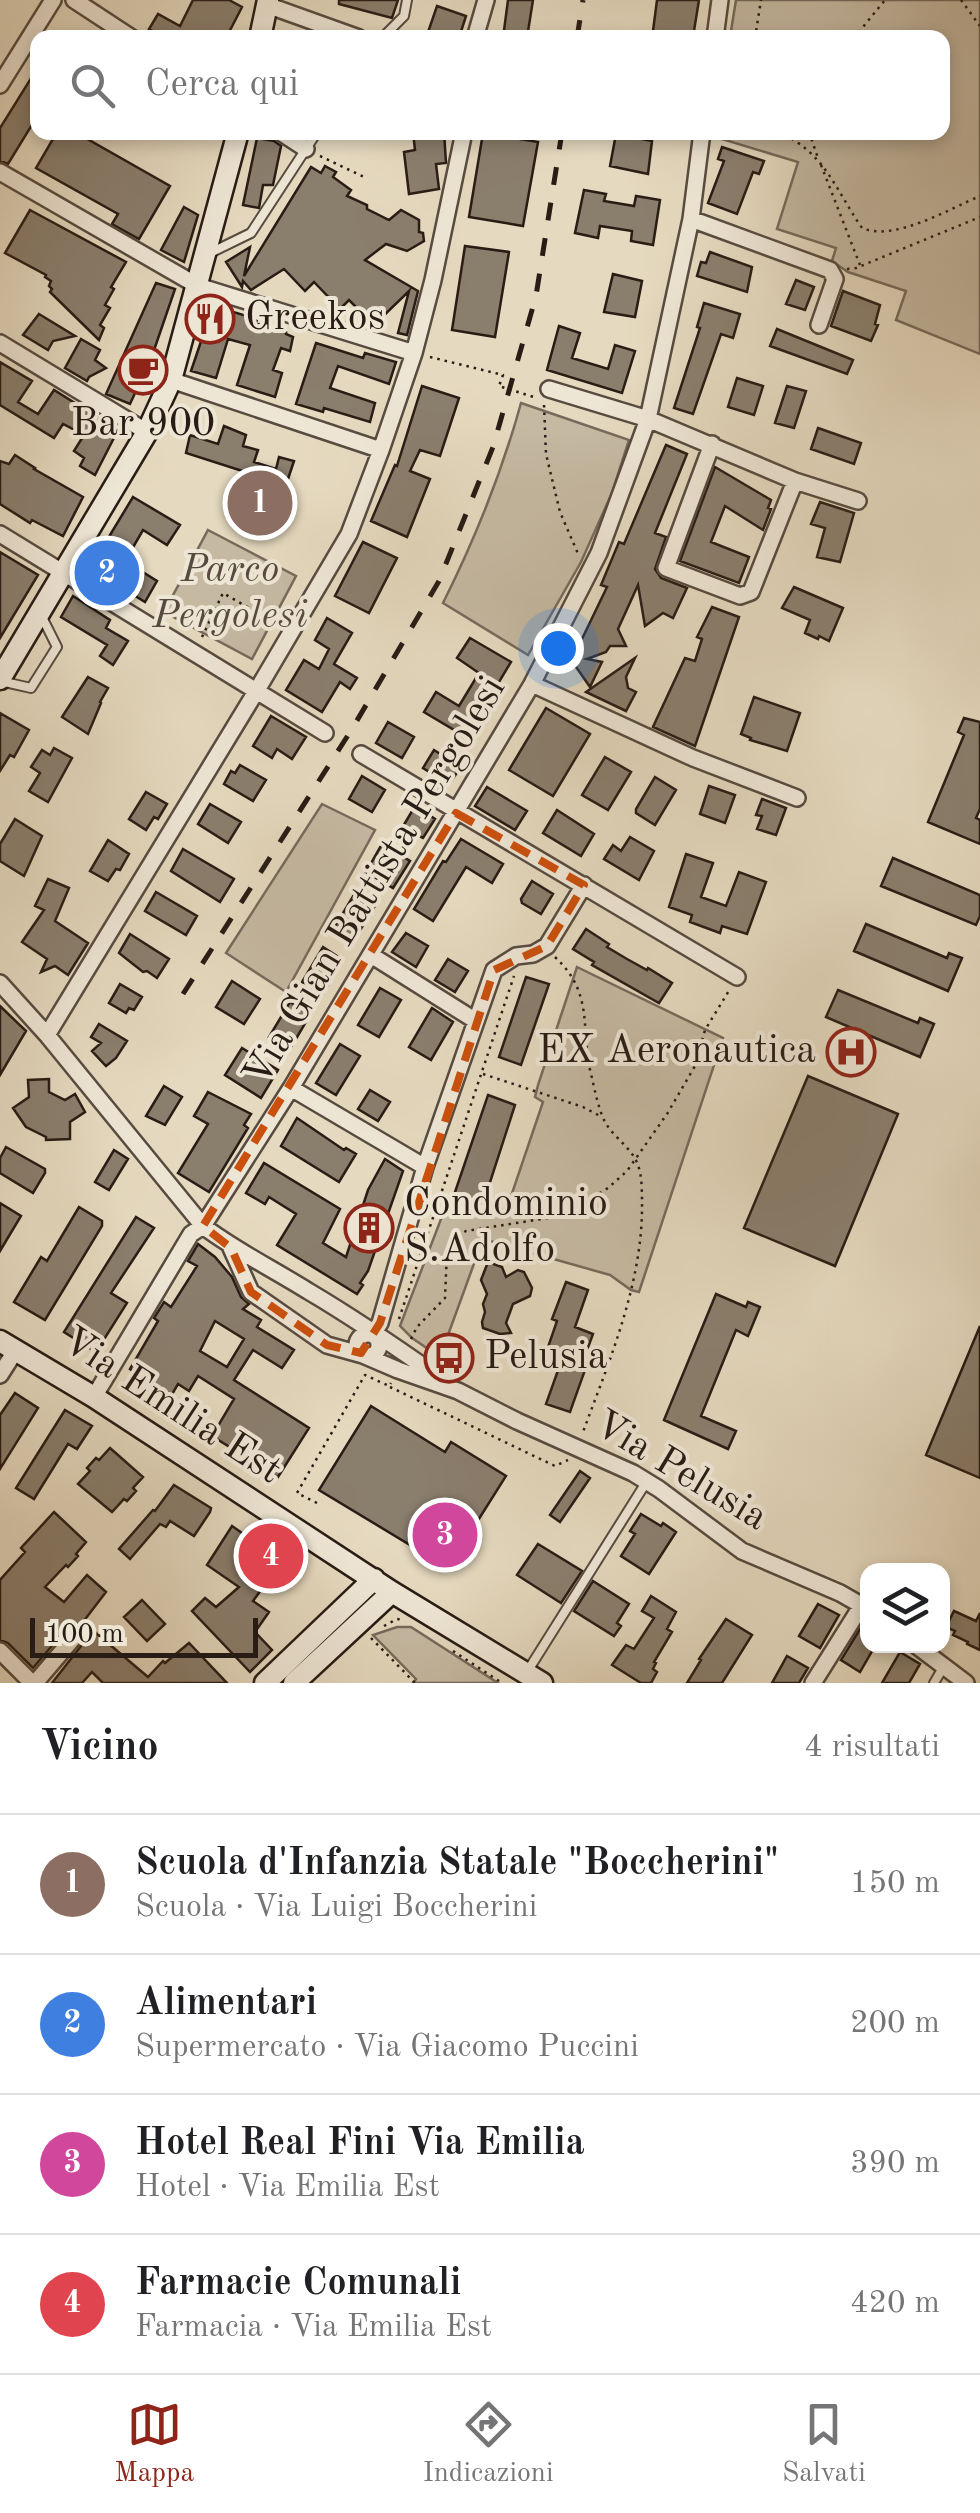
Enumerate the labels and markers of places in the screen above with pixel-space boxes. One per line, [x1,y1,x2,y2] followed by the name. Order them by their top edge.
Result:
[184,293,236,345] restaurant icon: Greekos
[245,299,385,339] place label: Greekos
[117,344,169,396] cafe icon: Bar 900
[71,405,215,445] place label: Bar 900
[228,466,292,540] pin: 1
[74,536,140,610] pin: 2
[825,1026,877,1078] hospital icon: EX Aeronautica
[537,1032,816,1072] place label: EX Aeronautica
[404,1185,608,1271] place label: Condominio S.Adolfo
[343,1202,395,1254] building icon: Condominio S.Adolfo
[423,1332,475,1384] bus stop icon: Pelusia
[484,1338,608,1378] place label: Pelusia
[412,1498,478,1572] pin: 3
[238,1518,304,1594] pin: 4

